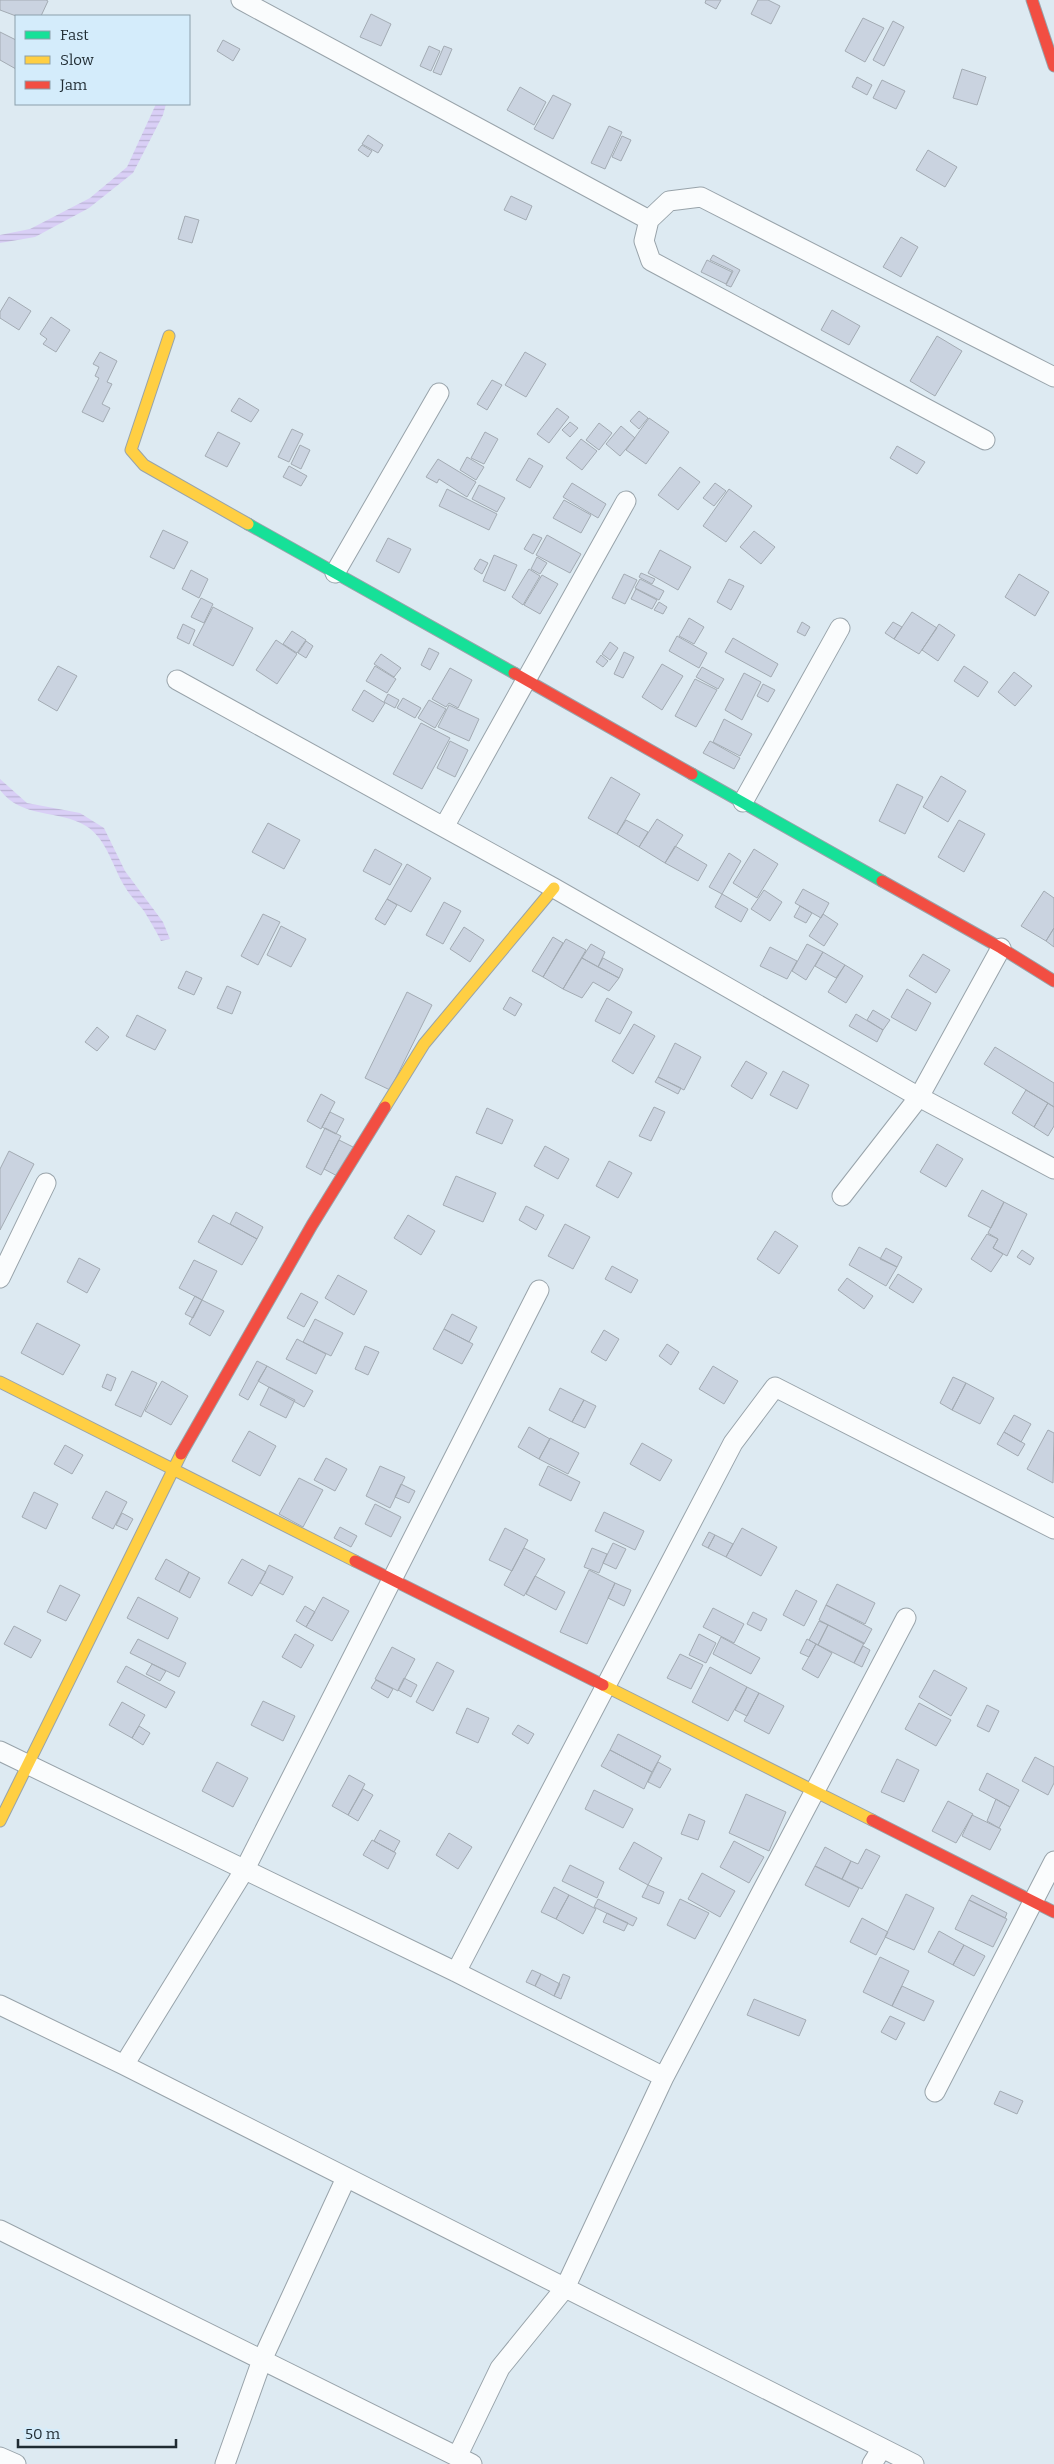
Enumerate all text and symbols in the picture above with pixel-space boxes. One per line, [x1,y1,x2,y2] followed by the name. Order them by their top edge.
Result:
[15,15,190,105] legend
[60,26,89,44] text: Fast
[60,51,95,69] text: Slow
[59,76,88,94] text: Jam
[18,2416,175,2448] scale bar
[25,2425,61,2443] text: 50 m

